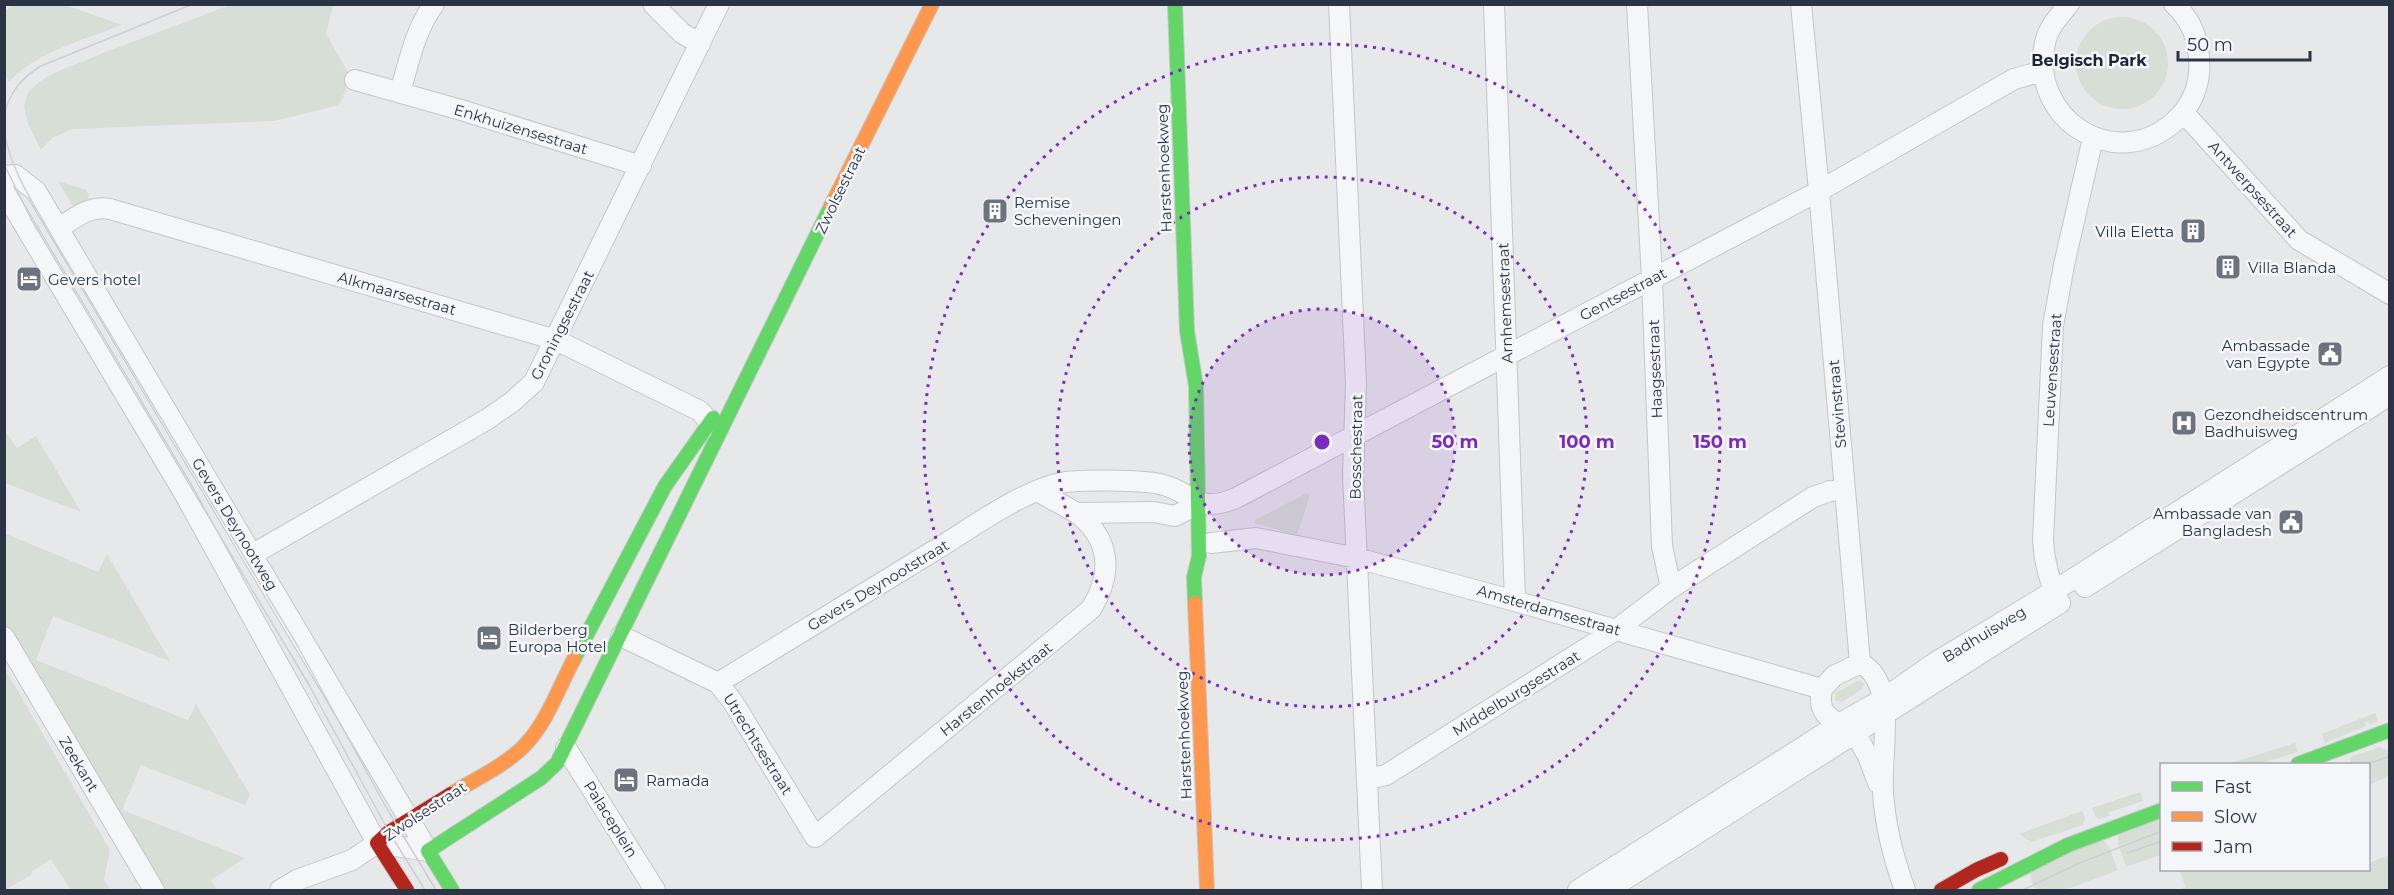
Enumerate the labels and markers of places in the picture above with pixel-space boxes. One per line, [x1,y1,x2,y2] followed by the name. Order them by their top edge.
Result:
[1014,193,1121,229] place label: Remise Scheveningen
[980,196,1010,226] building icon: Remise Scheveningen
[2178,216,2208,246] building icon: Villa Eletta
[2095,222,2174,241] place label: Villa Eletta
[2213,252,2243,282] building icon: Villa Blanda
[2248,258,2336,277] place label: Villa Blanda
[14,264,44,294] hotel icon: Gevers hotel
[48,270,141,289] place label: Gevers hotel
[2222,336,2310,372] place label: Ambassade van Egypte
[2315,339,2345,369] public building icon: Ambassade van Egypte
[2204,405,2368,441] place label: Gezondheidscentrum Badhuisweg
[2169,408,2199,438] hospital icon: Gezondheidscentrum Badhuisweg
[1312,432,1332,452] centre of rings
[2153,504,2272,540] place label: Ambassade van Bangladesh
[2276,507,2306,537] public building icon: Ambassade van Bangladesh
[508,620,607,656] place label: Bilderberg Europa Hotel
[474,623,504,653] hotel icon: Bilderberg Europa Hotel
[611,765,641,795] hotel icon: Ramada
[646,771,709,790] place label: Ramada

